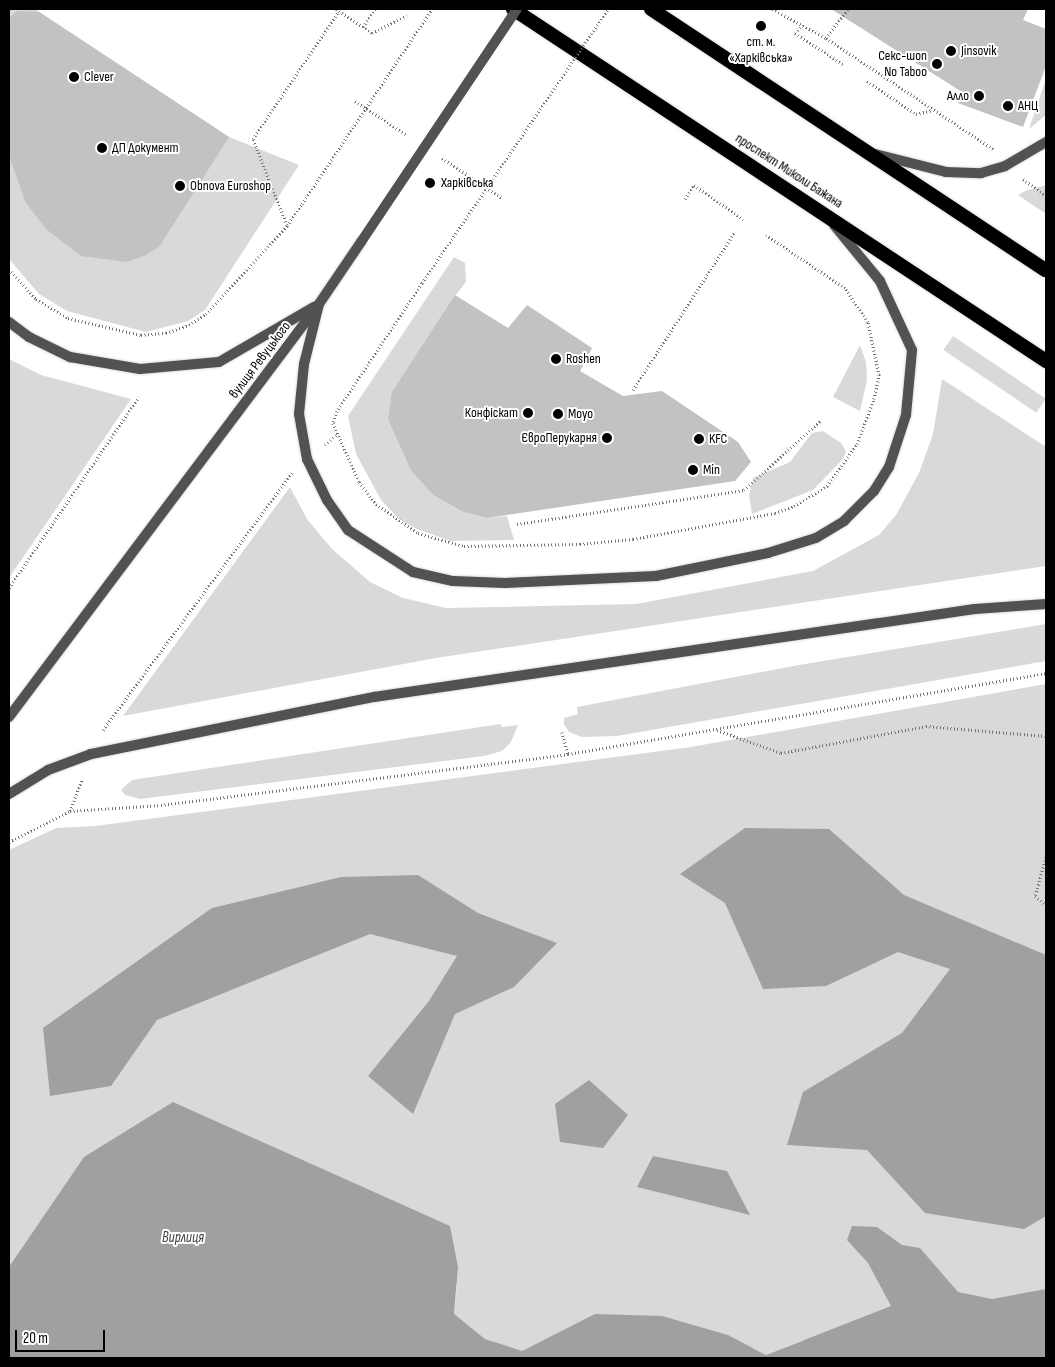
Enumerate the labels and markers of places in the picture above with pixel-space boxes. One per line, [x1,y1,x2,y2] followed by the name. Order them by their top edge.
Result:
[755,20,767,32] marker: ст. м. «Харківська»
[729,34,793,66] place label: ст. м. «Харківська»
[961,43,997,59] place label: Jinsovik
[945,45,957,57] marker: Jinsovik
[878,48,927,80] place label: Секс-шоп No Taboo
[931,58,943,70] marker: Секс-шоп No Taboo
[84,69,114,85] place label: Clever
[68,71,80,83] marker: Clever
[947,88,969,104] place label: Алло
[973,90,985,102] marker: Алло
[1018,98,1038,114] place label: АНЦ
[1002,100,1014,112] marker: АНЦ
[112,140,179,156] place label: ДП Документ
[96,142,108,154] marker: ДП Документ
[441,175,493,191] place label: Харківська
[423,176,437,190] marker: Харківська
[190,178,271,194] place label: Obnova Euroshop
[174,180,186,192] marker: Obnova Euroshop
[566,351,601,367] place label: Roshen
[550,353,562,365] marker: Roshen
[465,405,518,421] place label: Конфіскат
[568,406,593,422] place label: Moyo
[522,407,534,419] marker: Конфіскат
[552,408,564,420] marker: Moyo
[521,430,597,446] place label: ЄвроПерукарня
[709,431,727,447] place label: KFC
[601,432,613,444] marker: ЄвроПерукарня
[693,433,705,445] marker: KFC
[703,462,720,478] place label: Min
[687,464,699,476] marker: Min

